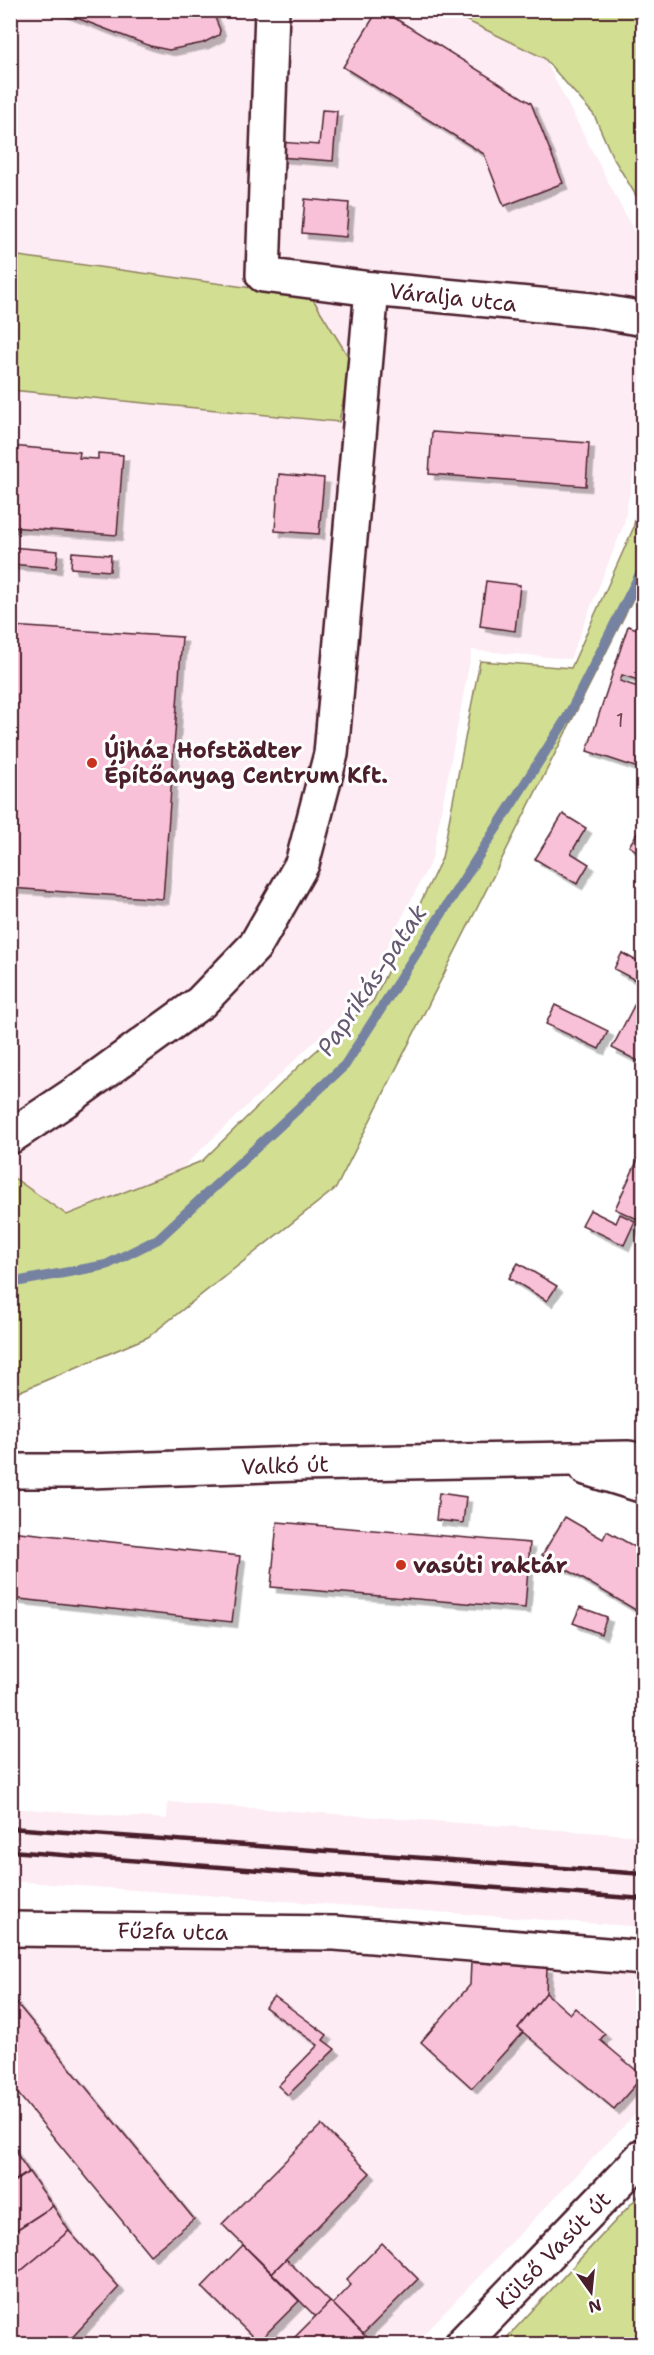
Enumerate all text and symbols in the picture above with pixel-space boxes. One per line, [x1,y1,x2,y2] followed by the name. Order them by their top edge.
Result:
[388,276,519,319] street label: Váralja utca
[616,707,624,733] house number: 1
[104,734,388,790] place label: Újház Hofstädter Építőanyag Centrum Kft.
[85,756,99,770] marker: Újház Hofstädter Építőanyag Centrum Kft.
[310,898,435,1062] water label: Paprikás-patak
[241,1449,329,1482] street label: Valkó út
[413,1551,568,1580] place label: vasúti raktár
[394,1558,408,1572] marker: vasúti raktár
[117,1916,229,1947] street label: Fűzfa utca
[490,2185,617,2316] street label: Külső Vasút út
[561,2262,621,2322] north arrow
[586,2294,604,2318] text: N

